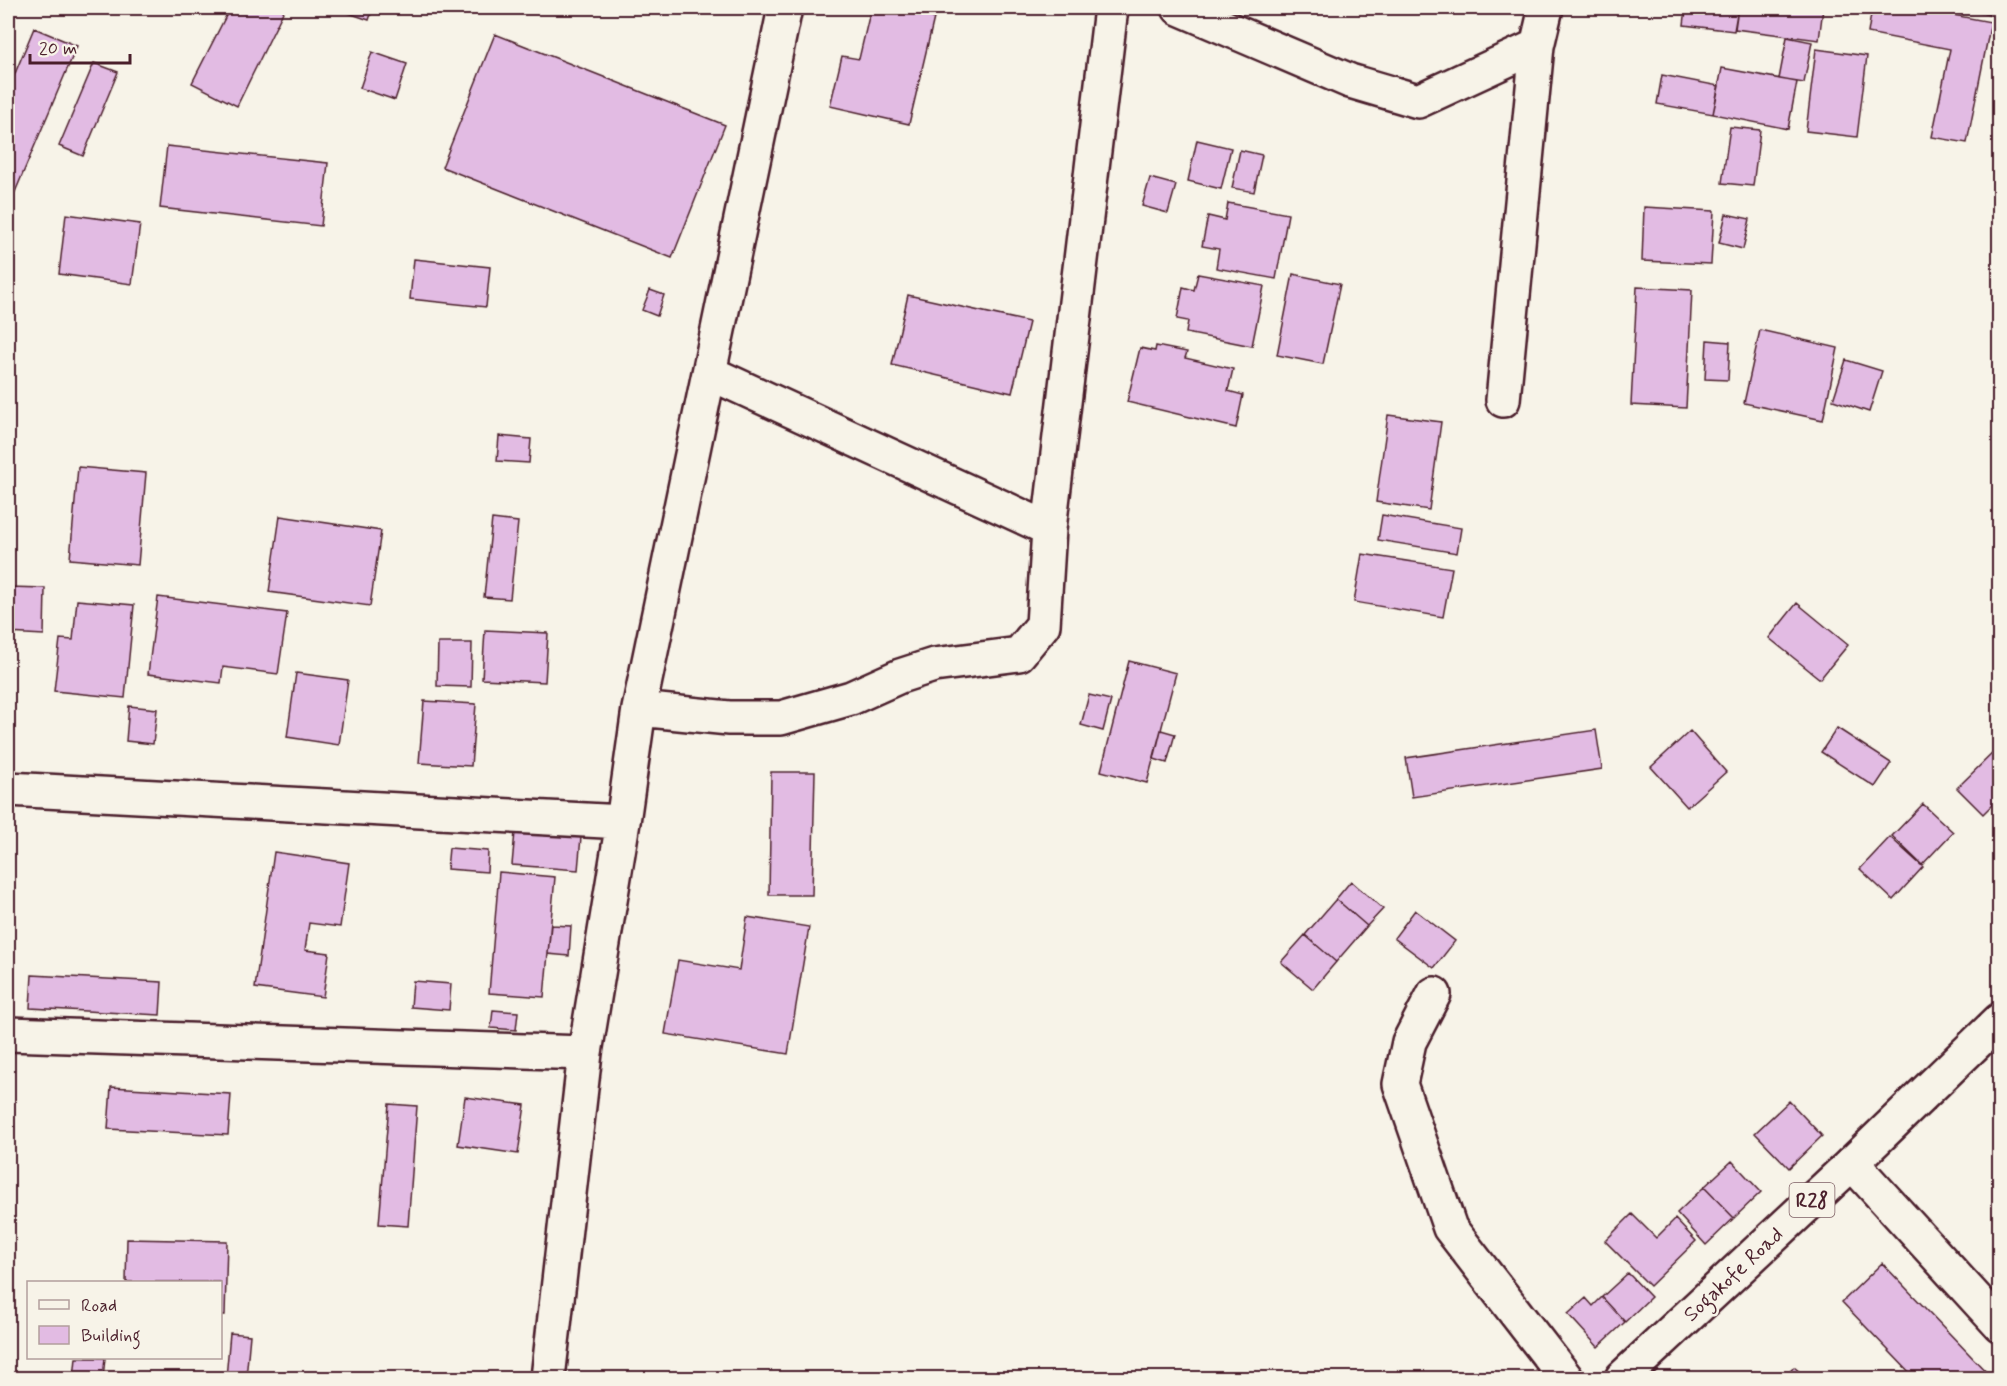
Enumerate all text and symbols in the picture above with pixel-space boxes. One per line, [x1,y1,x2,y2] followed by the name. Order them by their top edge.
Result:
[30,27,130,65] scale bar
[39,37,77,61] text: 20 m
[1790,1183,1834,1217] road number: R28
[1678,1221,1791,1330] street label: Sogakofe Road
[27,1281,222,1359] legend
[81,1294,117,1318] text: Road
[81,1324,141,1350] text: Building

